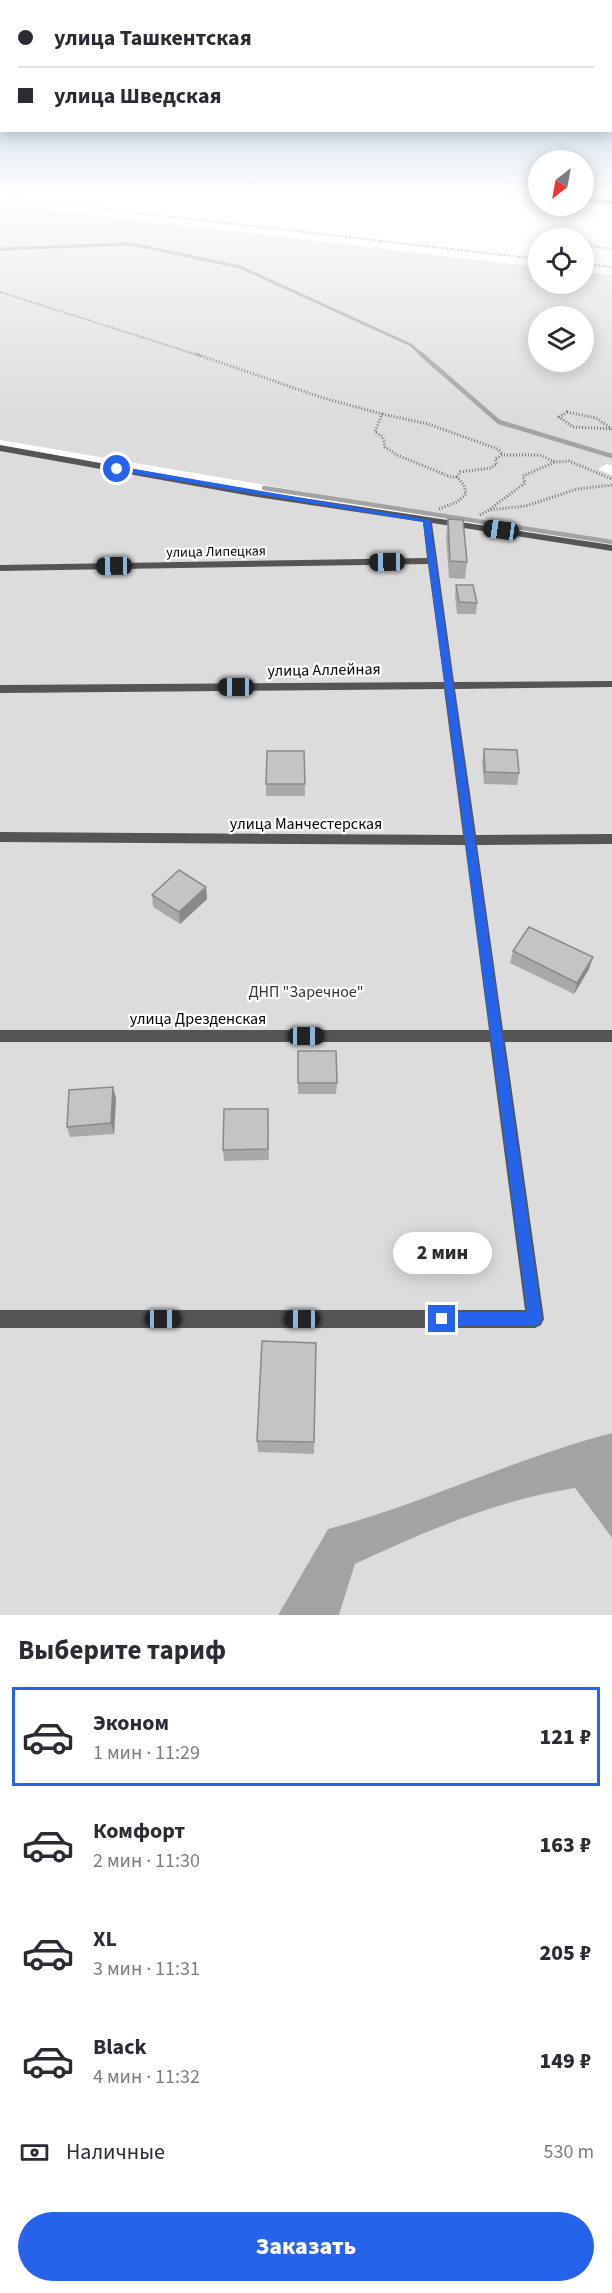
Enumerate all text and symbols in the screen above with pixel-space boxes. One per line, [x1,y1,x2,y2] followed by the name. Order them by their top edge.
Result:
[54,22,252,54] text: улица Ташкентская
[54,80,221,112] text: улица Шведская
[528,150,594,216] north arrow
[528,150,594,372] map controls
[528,228,594,294] button: locate
[528,306,594,372] button: layers
[103,455,130,482] route start
[482,519,520,541] car
[166,541,266,563] street label: улица Липецкая
[369,553,405,571] car
[96,557,132,575] car
[267,658,381,682] street label: улица Аллейная
[218,678,254,696] car
[230,813,382,835] street label: улица Манчестерская
[248,981,364,1003] park label: ДНП "Заречное"
[130,1008,266,1030] street label: улица Дрезденская
[288,1027,324,1045] car
[392,1232,492,1274] callout: 2 мин
[417,1239,468,1267] text: 2 мин
[428,1305,455,1332] route end
[145,1310,181,1328] car
[284,1310,320,1328] car
[18,1631,226,1670] text: Выберите тариф
[93,1707,169,1739] text: Эконом
[21,1710,75,1764] icon: car
[540,1721,591,1753] text: 121 ₽
[93,1739,200,1767] text: 1 мин · 11:29
[93,1815,185,1847] text: Комфорт
[21,1818,75,1872] icon: car
[540,1829,591,1861] text: 163 ₽
[93,1847,200,1875] text: 2 мин · 11:30
[93,1923,117,1955] text: XL
[21,1926,75,1980] icon: car
[540,1937,591,1969] text: 205 ₽
[93,1955,200,1983] text: 3 мин · 11:31
[93,2031,147,2063] text: Black
[21,2034,75,2088] icon: car
[540,2045,591,2077] text: 149 ₽
[93,2063,200,2091] text: 4 мин · 11:32
[18,2136,51,2169] icon: cash
[66,2136,165,2168] text: Наличные
[544,2138,594,2166] text: 530 m
[18,2212,594,2281] button: Заказать

